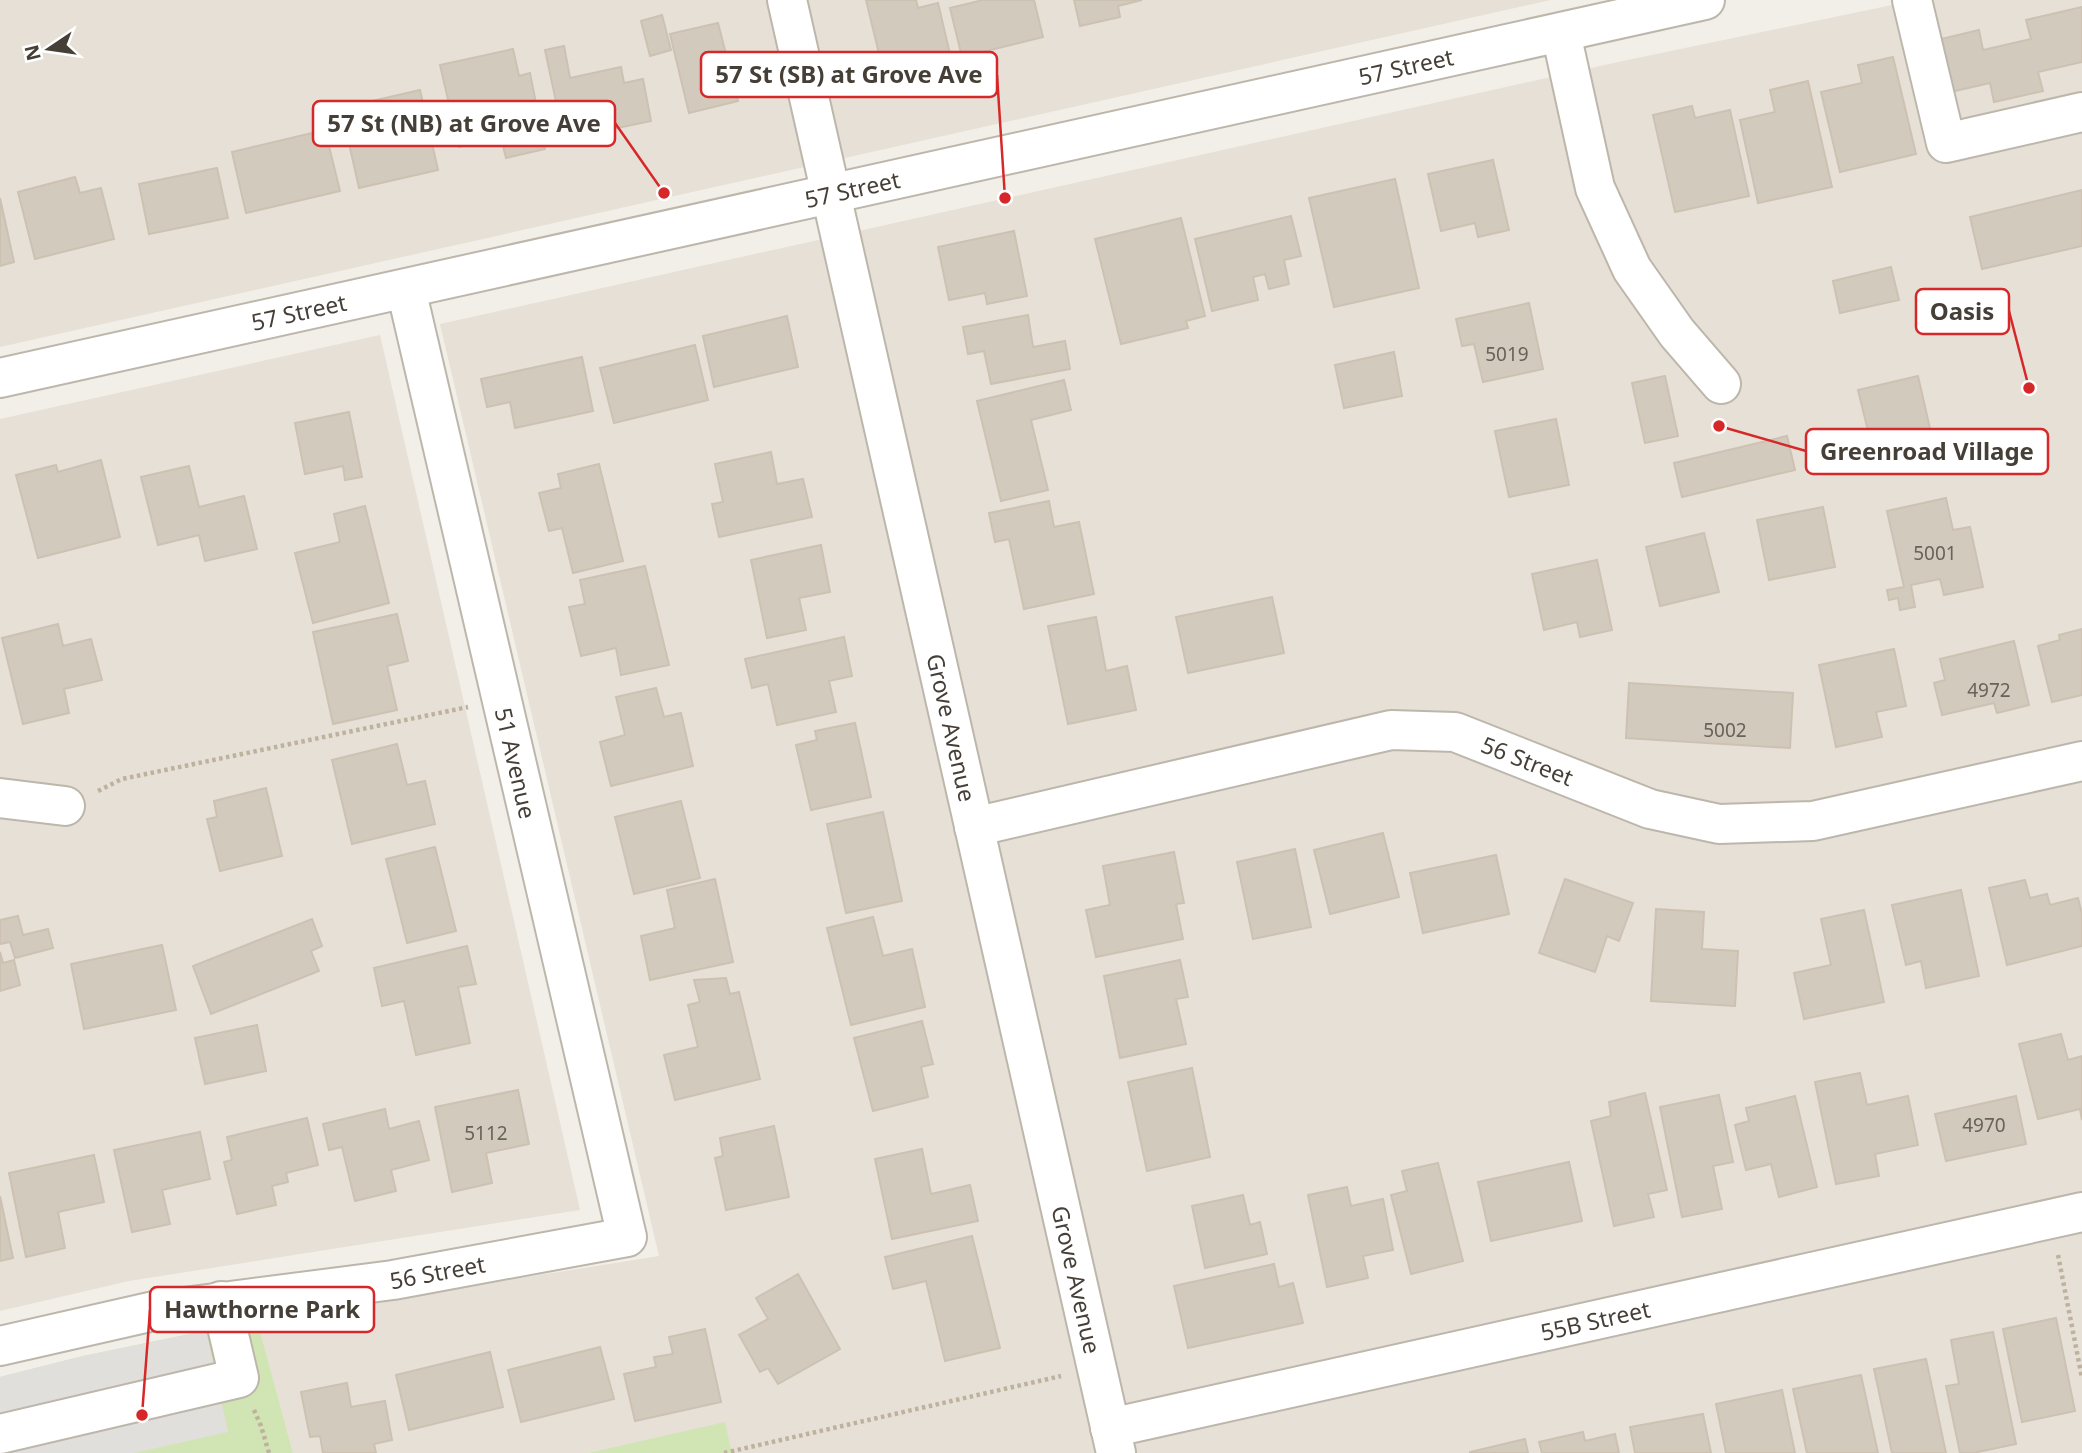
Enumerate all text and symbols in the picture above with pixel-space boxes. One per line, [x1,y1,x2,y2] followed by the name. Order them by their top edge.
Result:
[14,14,84,84] north arrow
[1355,40,1456,92] street label: 57 Street
[18,42,47,63] text: N
[701,52,997,97] callout: 57 St (SB) at Grove Ave
[715,57,983,90] text: 57 St (SB) at Grove Ave
[313,101,615,146] callout: 57 St (NB) at Grove Ave
[327,106,601,139] text: 57 St (NB) at Grove Ave
[802,163,903,215] street label: 57 Street
[248,286,349,338] street label: 57 Street
[1916,289,2009,334] callout: Oasis
[1930,294,1994,327] text: Oasis
[1485,341,1529,367] house number: 5019
[1806,429,2048,474] callout: Greenroad Village
[1820,434,2034,467] text: Greenroad Village
[1913,540,1957,566] house number: 5001
[919,651,984,805] street label: Grove Avenue
[1967,677,2011,703] house number: 4972
[488,704,544,822] street label: 51 Avenue
[1703,717,1747,743] house number: 5002
[1477,728,1578,793] street label: 56 Street
[1962,1112,2006,1138] house number: 4970
[464,1120,508,1146] house number: 5112
[1044,1203,1109,1357] street label: Grove Avenue
[387,1247,488,1296] street label: 56 Street
[150,1287,374,1332] callout: Hawthorne Park
[164,1292,360,1325] text: Hawthorne Park
[1537,1292,1653,1348] street label: 55B Street

